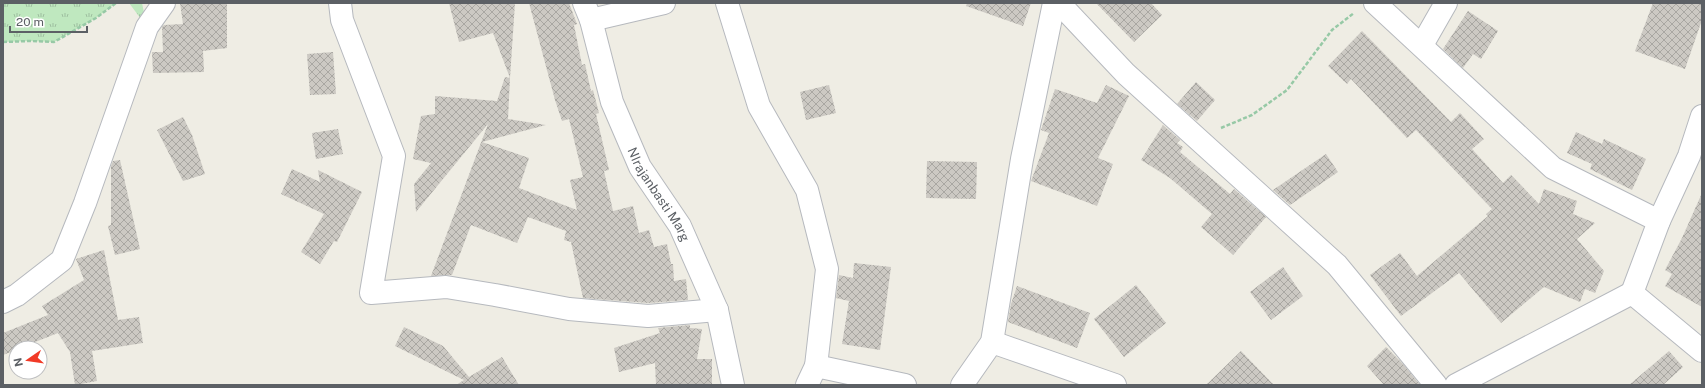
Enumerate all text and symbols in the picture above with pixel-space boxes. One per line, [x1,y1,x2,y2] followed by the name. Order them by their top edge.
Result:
[10,8,87,34] scale bar
[16,15,44,29] text: 20 m
[625,145,693,244] street label: NIrajanbasti Marg
[8,340,48,380] north arrow
[11,357,25,368] text: N

